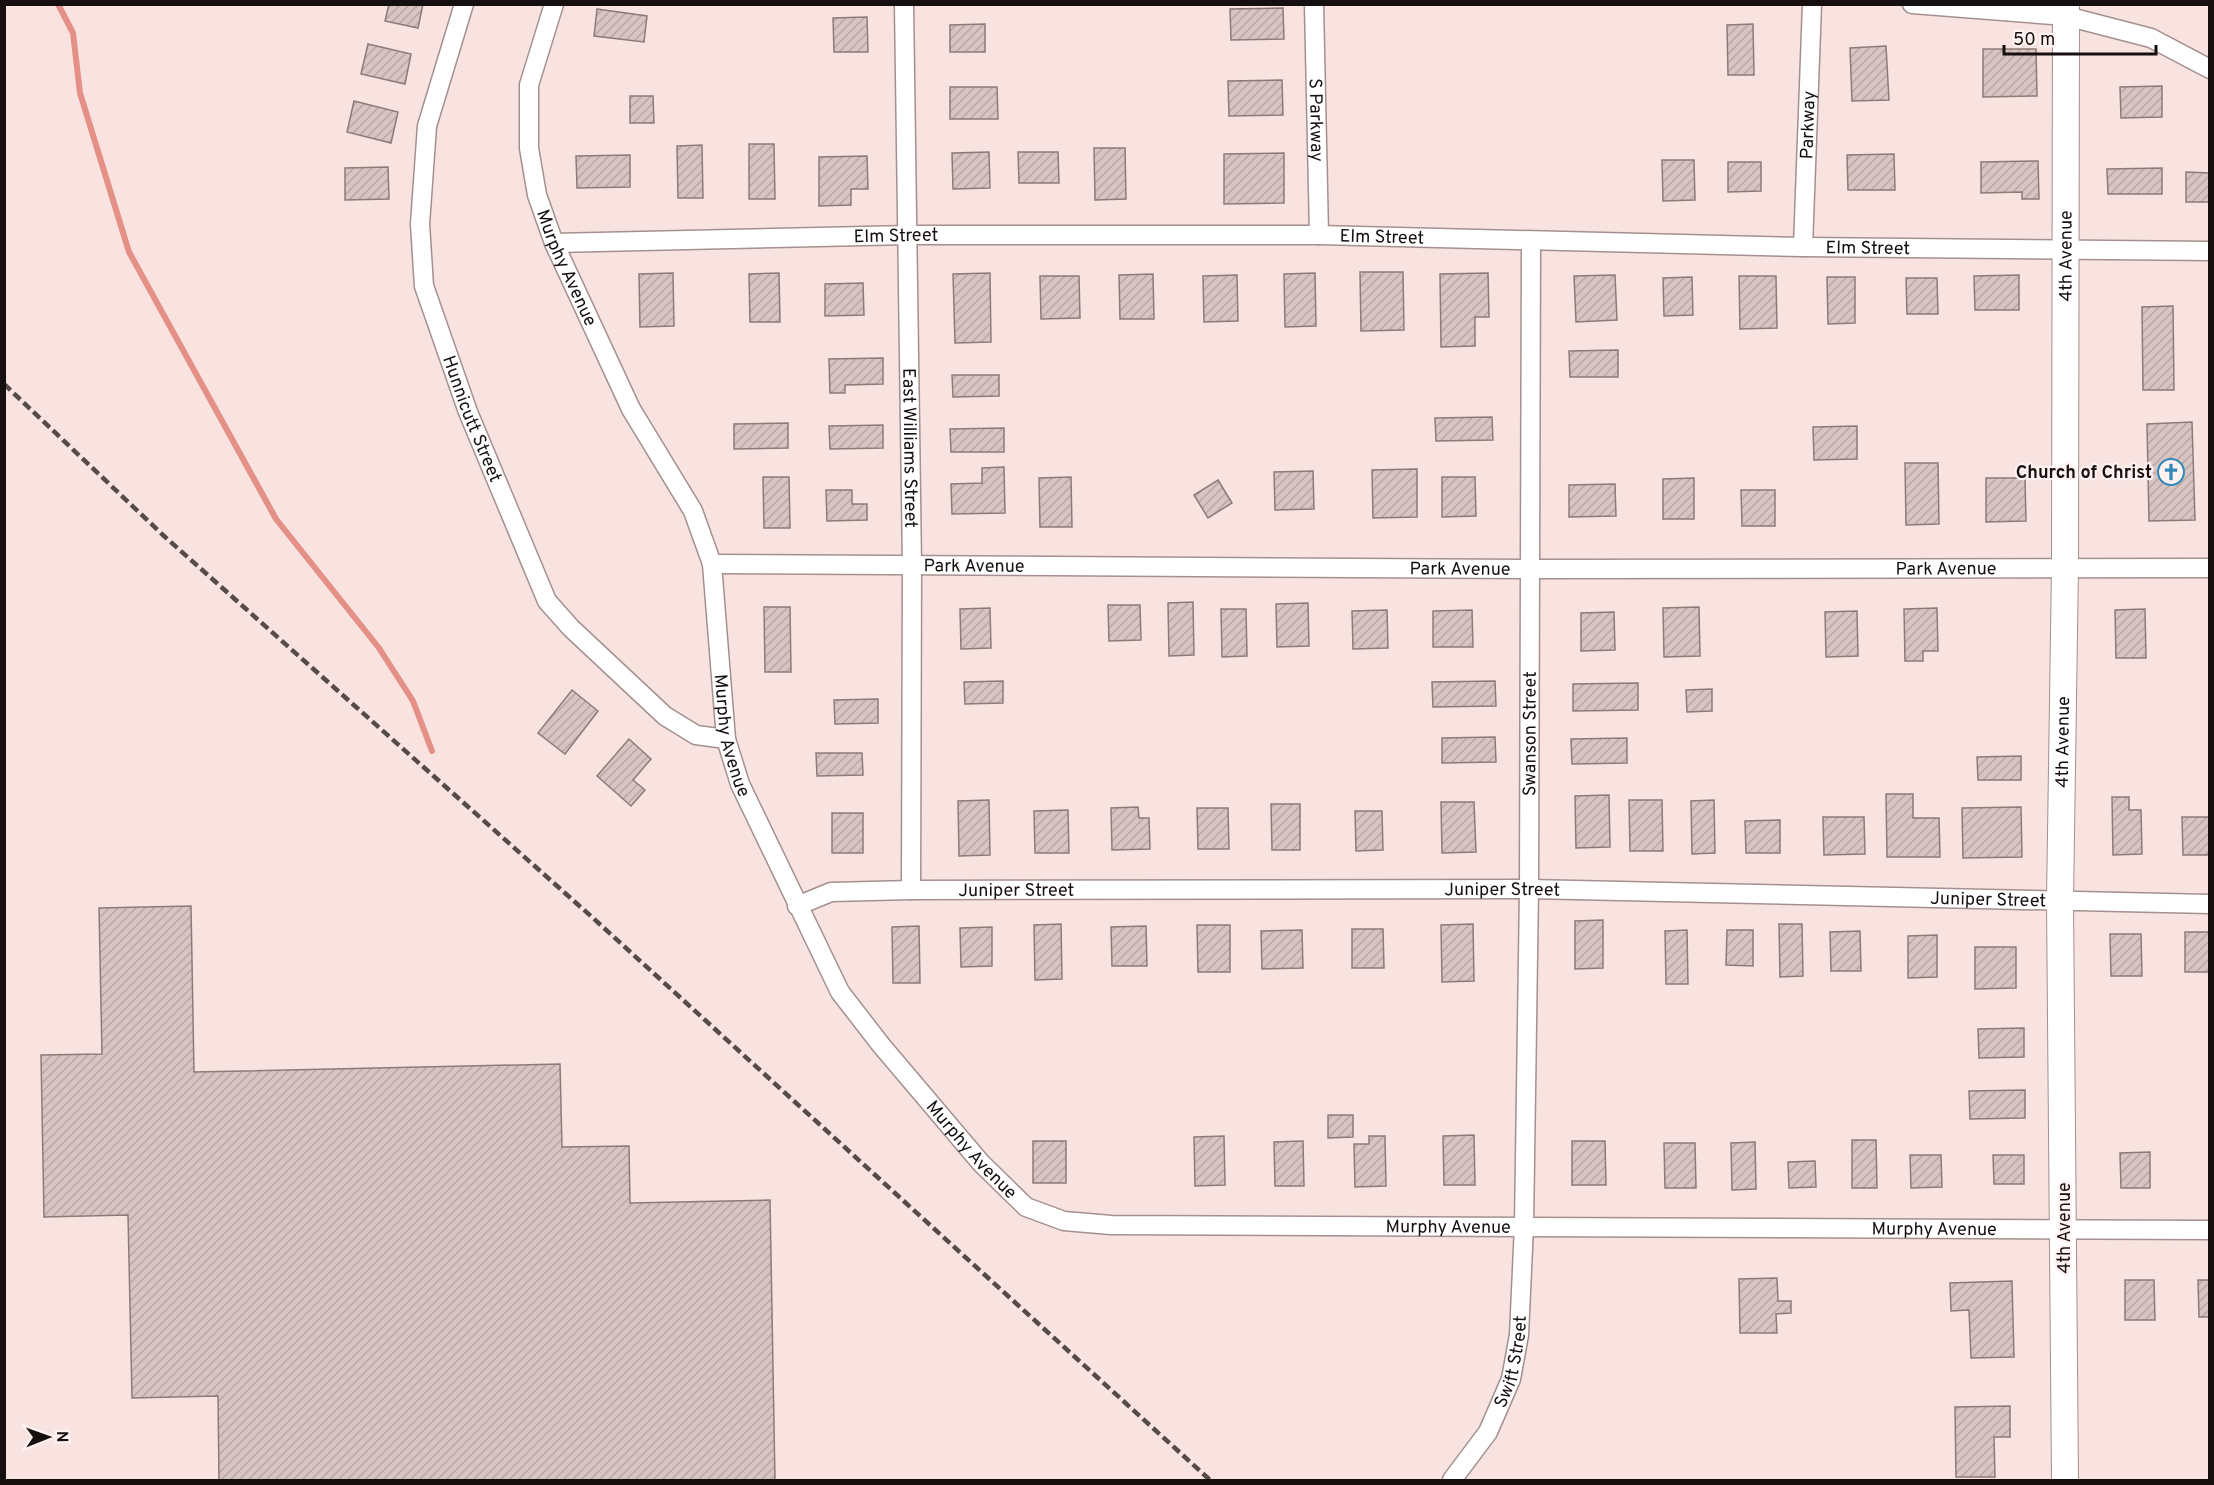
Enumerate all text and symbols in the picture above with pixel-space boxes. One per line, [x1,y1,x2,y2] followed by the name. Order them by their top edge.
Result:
[2004,18,2156,56] scale bar
[2013,29,2055,52] text: 50 m
[1303,78,1327,162] street label: S Parkway
[1796,90,1822,160] street label: Parkway
[530,207,601,330] street label: Murphy Avenue
[2055,210,2079,302] street label: 4th Avenue
[853,225,938,249] street label: Elm Street
[1339,226,1424,251] street label: Elm Street
[1825,237,1910,261] street label: Elm Street
[436,353,506,486] street label: Hunnicutt Street
[896,368,921,528] street label: East Williams Street
[2156,457,2186,487] church icon: Church of Christ
[2016,462,2152,485] place label: Church of Christ
[923,555,1025,579] street label: Park Avenue
[1409,558,1510,582] street label: Park Avenue
[1896,558,1996,581] street label: Park Avenue
[1519,671,1543,796] street label: Swanson Street
[708,673,755,801] street label: Murphy Avenue
[2052,696,2076,788] street label: 4th Avenue
[1444,879,1560,903] street label: Juniper Street
[958,880,1074,903] street label: Juniper Street
[1930,888,2046,913] street label: Juniper Street
[920,1096,1021,1205] street label: Murphy Avenue
[2054,1182,2077,1274] street label: 4th Avenue
[1386,1216,1511,1240] street label: Murphy Avenue
[1872,1218,1997,1242] street label: Murphy Avenue
[1490,1315,1533,1412] street label: Swift Street
[18,1407,78,1467] north arrow
[51,1431,71,1443] text: N

